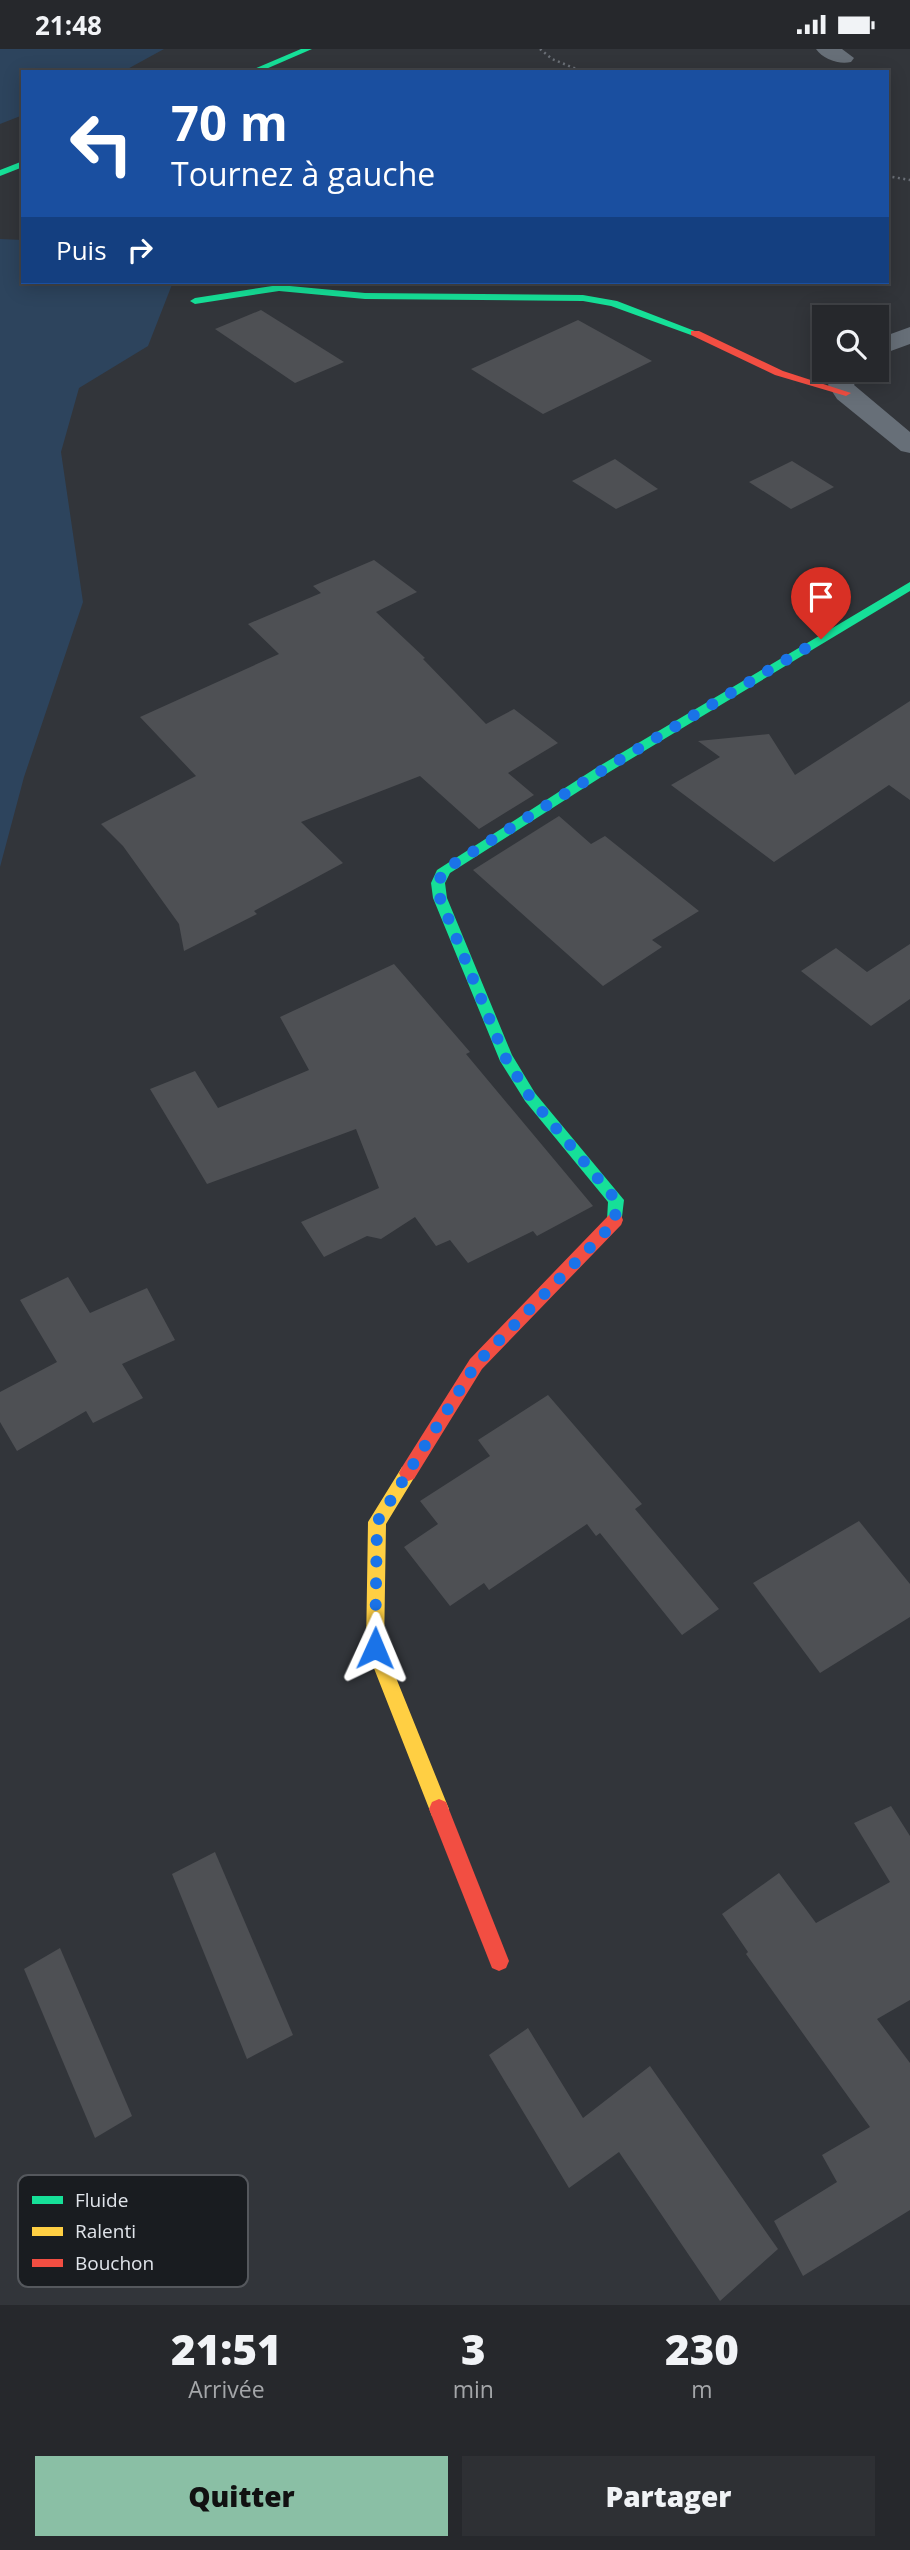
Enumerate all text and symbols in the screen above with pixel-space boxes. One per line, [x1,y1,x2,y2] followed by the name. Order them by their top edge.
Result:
[35,7,102,43] text: 21:48
[171,89,288,155] text: 70 m
[56,98,147,189] icon: left
[171,152,435,195] text: Tournez à gauche
[121,231,159,269] icon: right
[56,232,107,268] text: Puis
[812,305,889,382] map controls
[812,305,889,382] button: search
[791,567,851,639] pin
[802,578,840,616] icon: arrive
[338,1611,412,1685] position arrow
[18,2175,248,2287] legend
[75,2187,128,2213] text: Fluide
[75,2218,136,2244] text: Ralenti
[75,2250,154,2276] text: Bouchon
[171,2320,282,2377] text: 21:51
[461,2320,486,2377] text: 3
[665,2320,739,2377] text: 230
[188,2373,265,2405] text: Arrivée
[453,2373,494,2405] text: min
[691,2373,713,2405] text: m
[35,2456,448,2536] button: Quitter
[462,2456,875,2536] button: Partager

